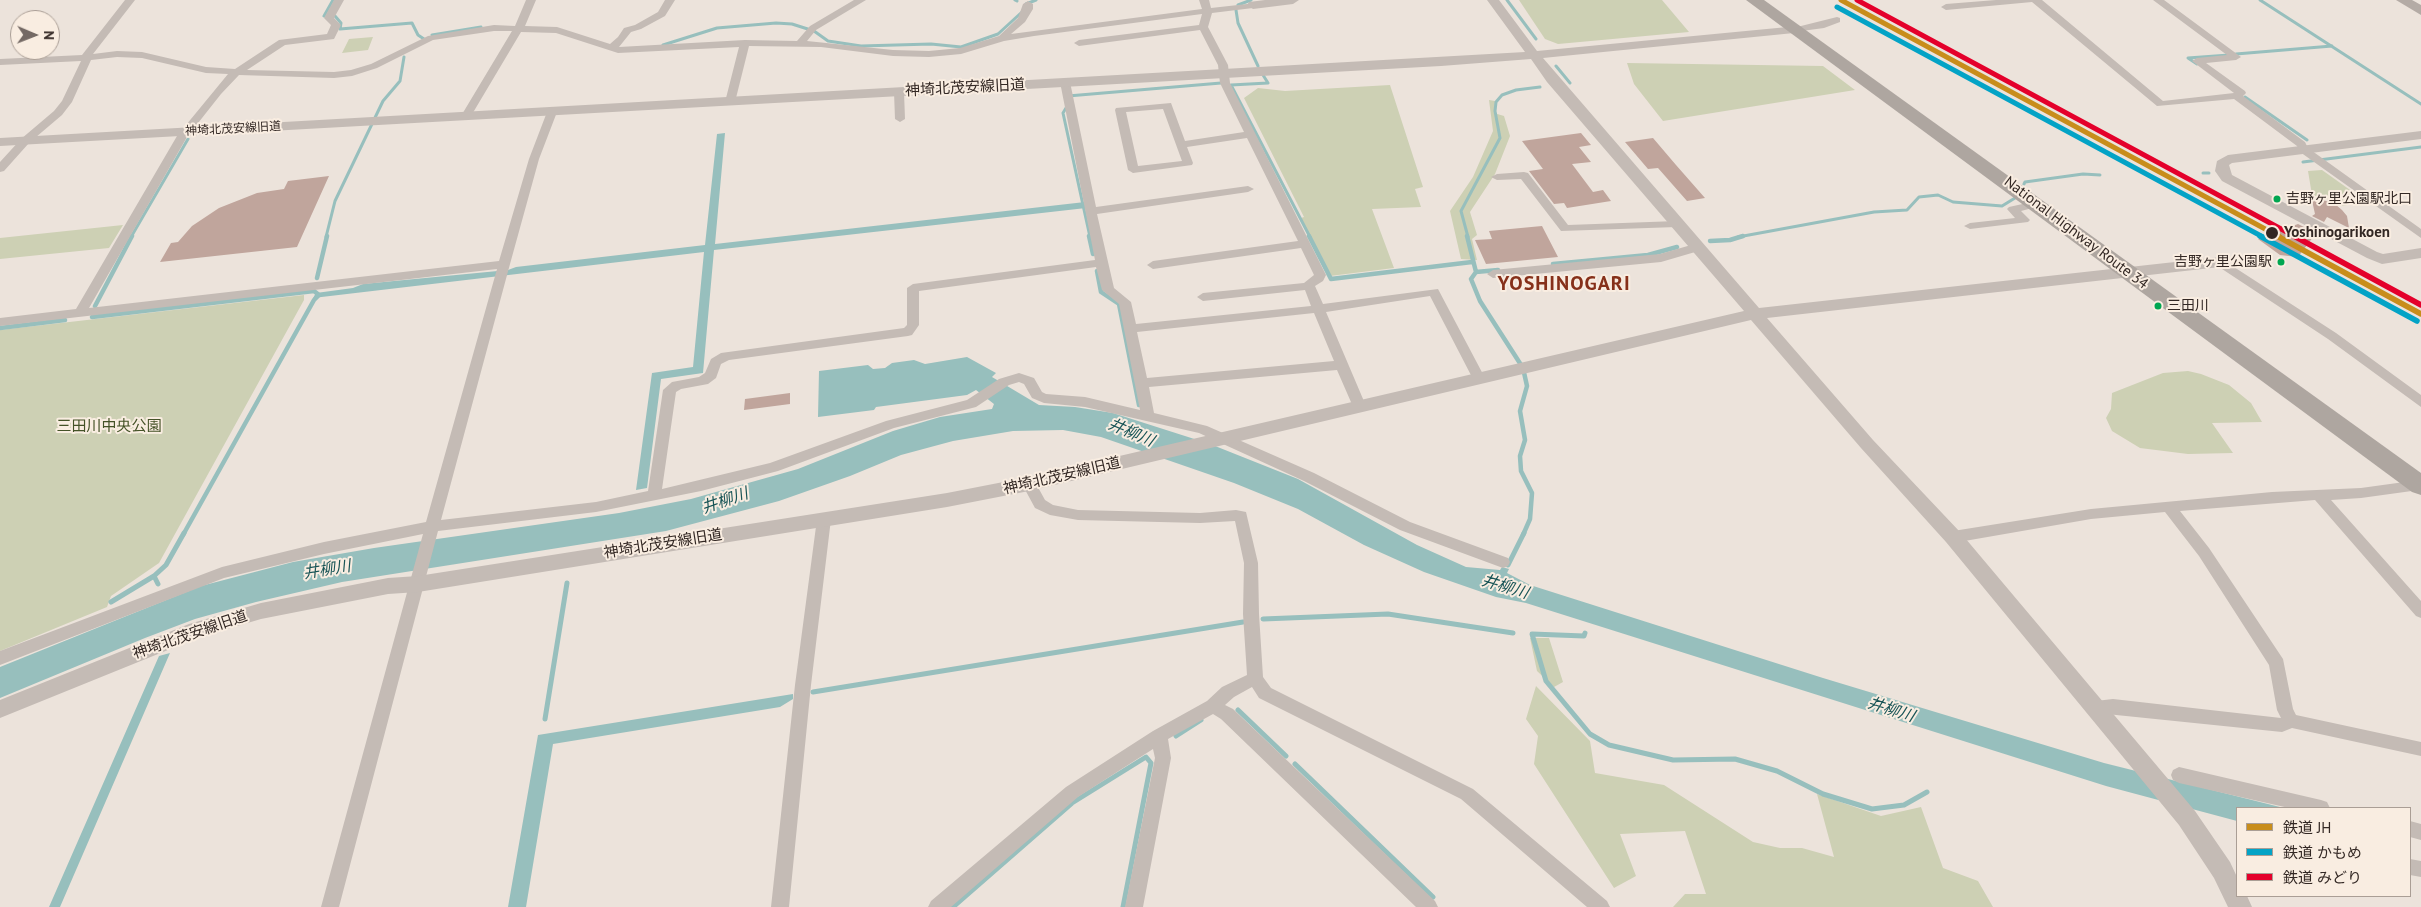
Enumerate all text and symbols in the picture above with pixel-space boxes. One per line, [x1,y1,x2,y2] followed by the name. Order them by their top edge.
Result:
[10,10,60,60] north arrow
[40,30,58,40] text: N
[905,76,1025,100] street label: 神埼北茂安線旧道
[185,119,281,139] street label: 神埼北茂安線旧道
[2000,173,2152,293] street label: National Highway Route 34
[2286,191,2412,207] place label: 吉野ヶ里公園駅北口
[2272,194,2282,204] marker: 吉野ヶ里公園駅北口
[2284,224,2390,242] place label: Yoshinogarikoen
[2264,225,2280,241] marker: Yoshinogarikoen
[2174,254,2272,270] place label: 吉野ヶ里公園駅
[2276,257,2286,267] marker: 吉野ヶ里公園駅
[1496,272,1632,296] district label: YOSHINOGARI
[2167,298,2209,314] place label: 三田川
[2153,301,2163,311] marker: 三田川
[1105,415,1157,451] water label: 井柳川
[57,418,161,436] park label: 三田川中央公園
[1002,454,1122,498] street label: 神埼北茂安線旧道
[699,484,751,518] water label: 井柳川
[602,526,724,562] street label: 神埼北茂安線旧道
[302,557,352,583] water label: 井柳川
[1479,571,1531,603] water label: 井柳川
[130,607,250,663] street label: 神埼北茂安線旧道
[1865,693,1917,727] water label: 井柳川
[2236,807,2411,897] legend
[2283,818,2331,837] text: 鉄道 JH
[2283,843,2362,862] text: 鉄道 かもめ
[2283,868,2362,887] text: 鉄道 みどり

